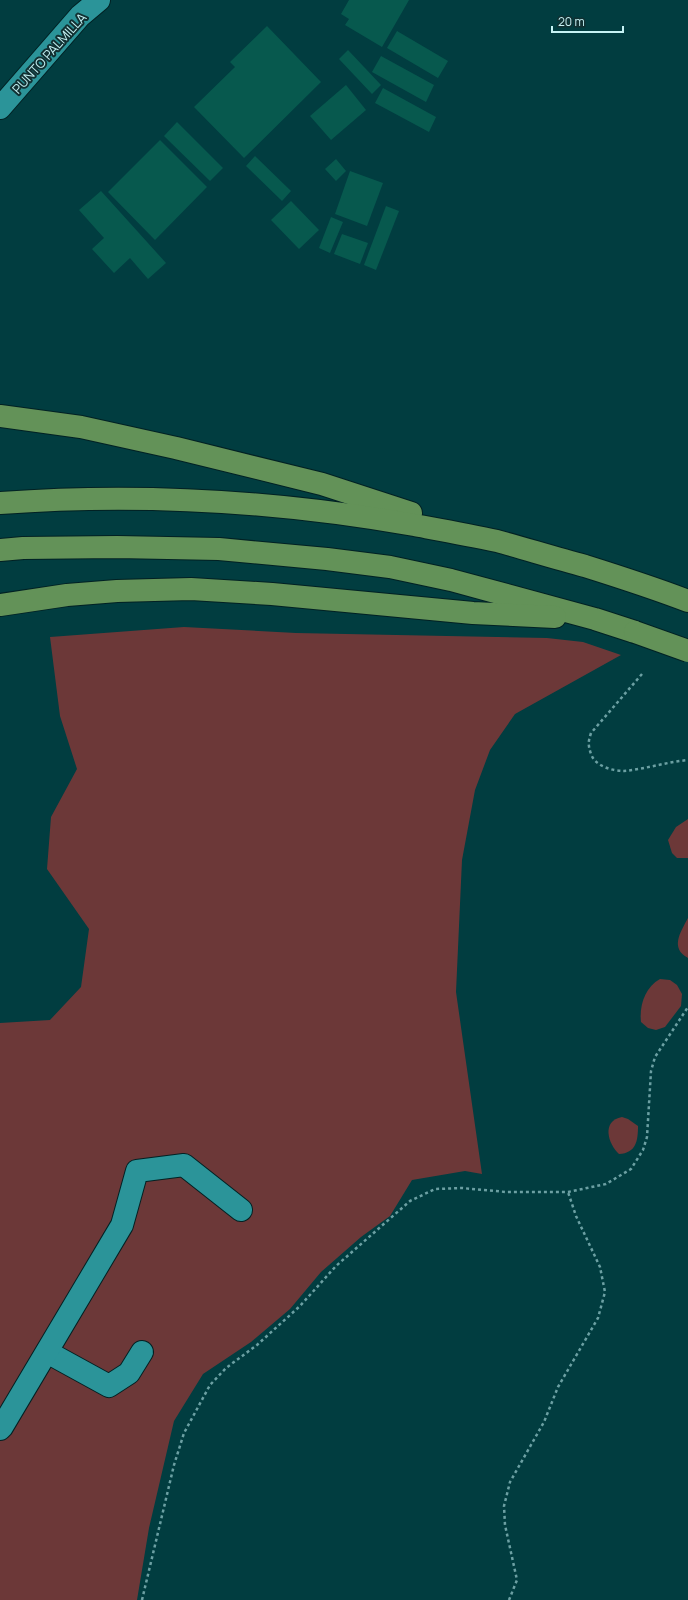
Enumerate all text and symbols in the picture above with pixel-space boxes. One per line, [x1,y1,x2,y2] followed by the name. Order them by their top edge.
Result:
[552,8,623,34] scale bar
[8,9,90,97] street label: PUNTO PALMILLA
[558,13,585,30] text: 20 m

